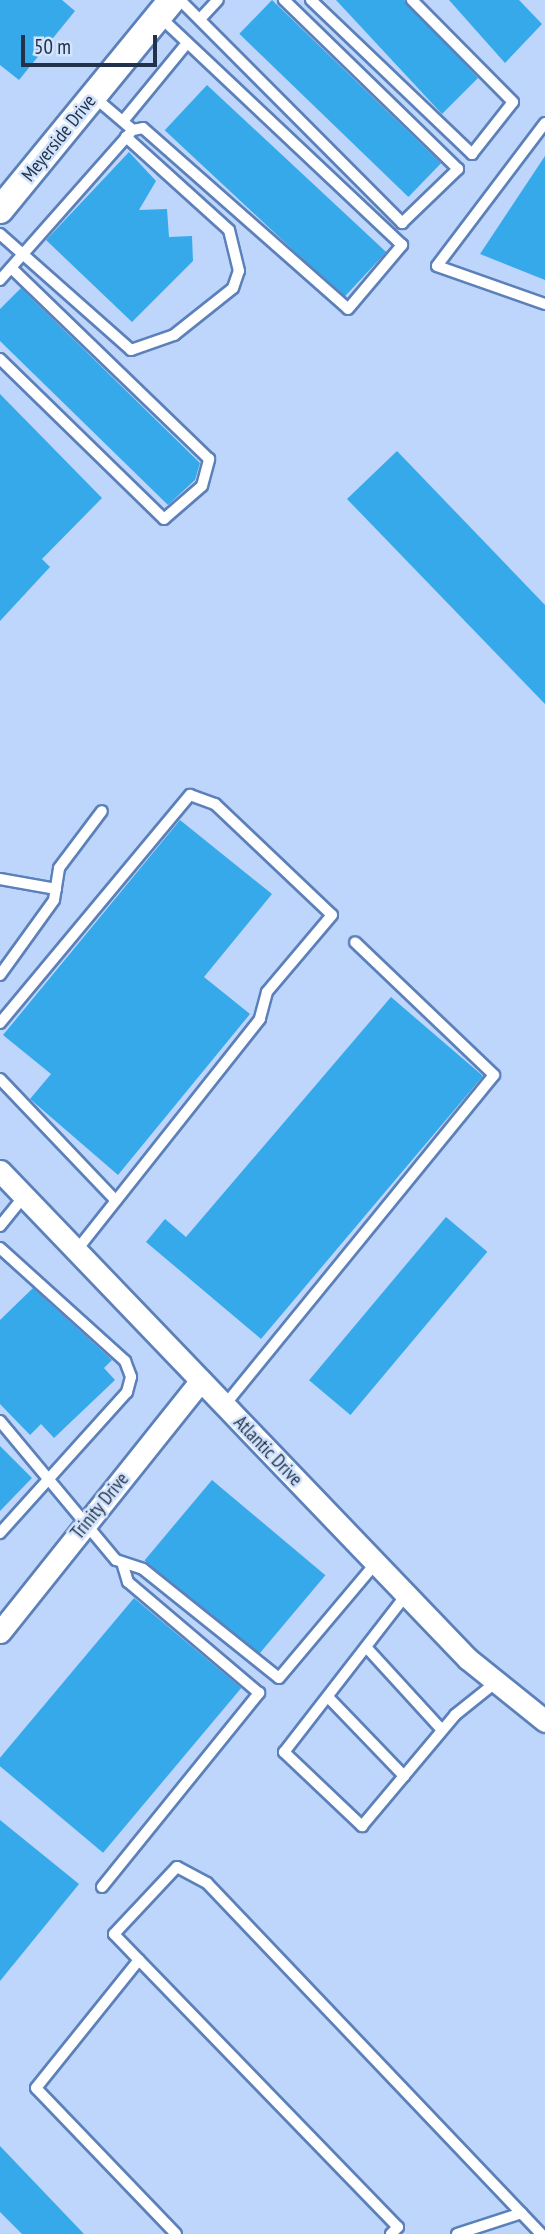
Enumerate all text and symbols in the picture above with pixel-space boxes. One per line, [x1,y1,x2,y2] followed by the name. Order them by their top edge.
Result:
[24,21,161,65] scale bar
[34,33,71,60] text: 50 m
[17,90,101,186] street label: Meyerside Drive
[229,1411,307,1491] street label: Atlantic Drive
[66,1468,134,1544] street label: Trinity Drive

